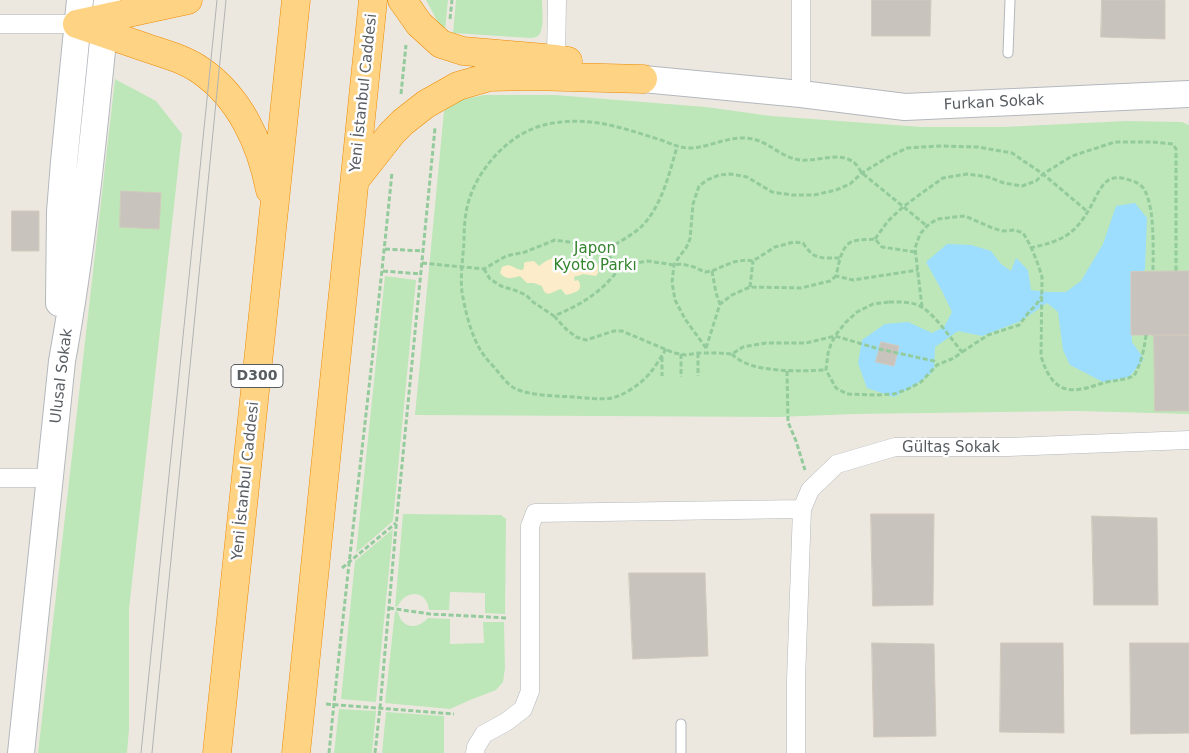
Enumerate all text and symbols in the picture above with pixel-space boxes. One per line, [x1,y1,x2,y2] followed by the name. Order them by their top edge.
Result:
[347,13,381,173] street label: Yeni İstanbul Caddesi
[943,91,1045,115] street label: Furkan Sokak
[553,240,637,275] park label: Japon Kyoto Parkı
[47,327,77,425] street label: Ulusal Sokak
[231,364,283,388] road number: D300
[229,401,263,561] street label: Yeni İstanbul Caddesi
[902,439,1000,457] street label: Gültaş Sokak

